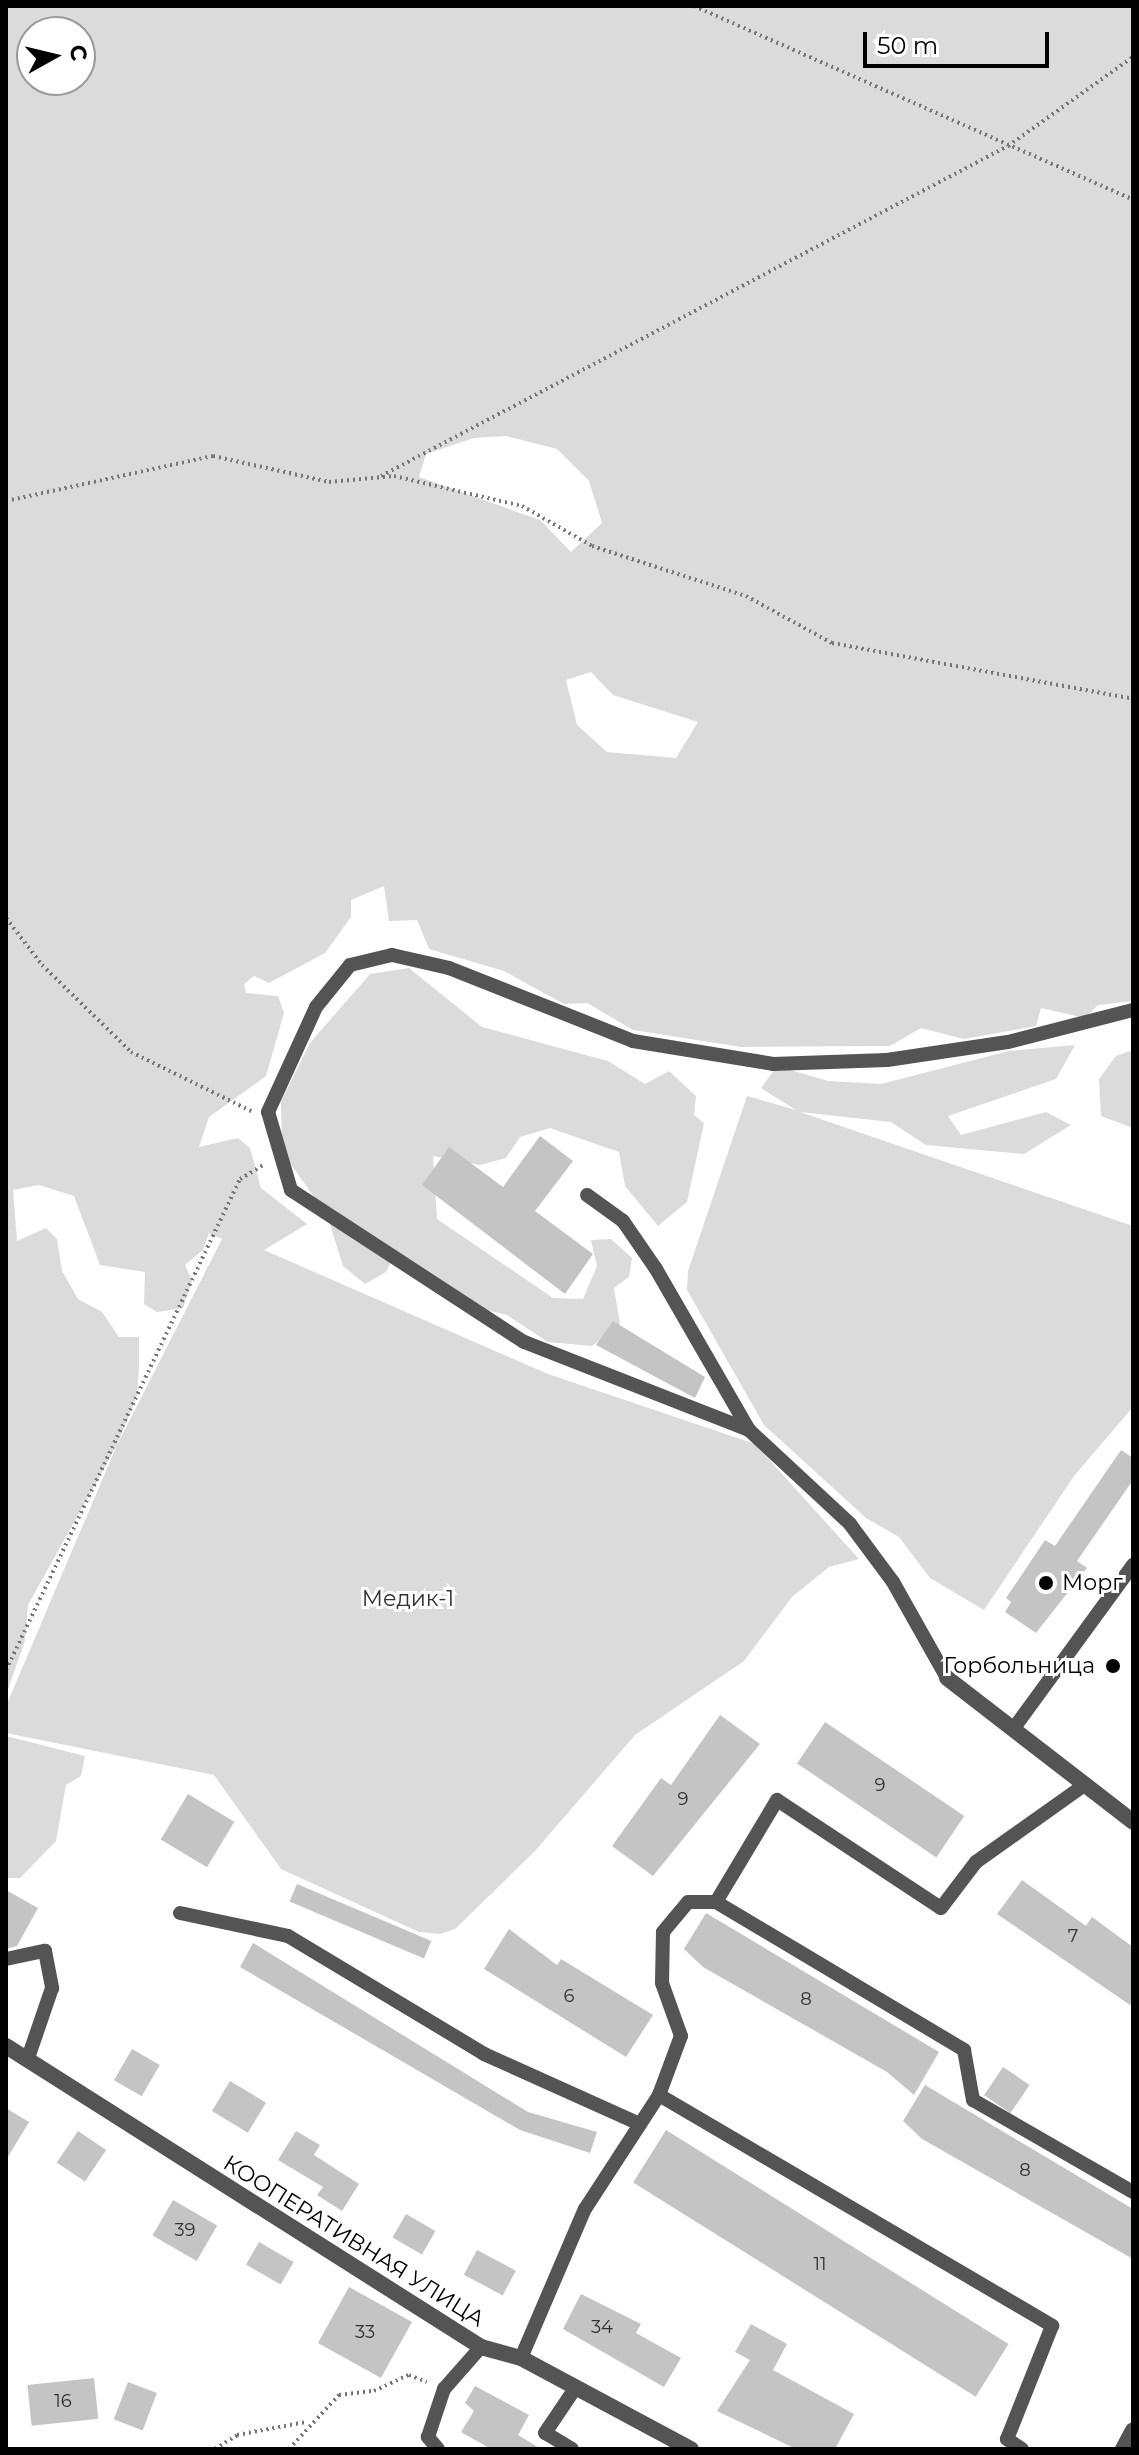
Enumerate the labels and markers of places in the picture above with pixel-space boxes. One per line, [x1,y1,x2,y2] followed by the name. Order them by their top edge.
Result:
[1062,1570,1123,1596] place label: Морг
[1037,1574,1055,1592] marker: Морг
[943,1653,1095,1679] place label: Горбольница
[1102,1655,1124,1677] marker: Горбольница

